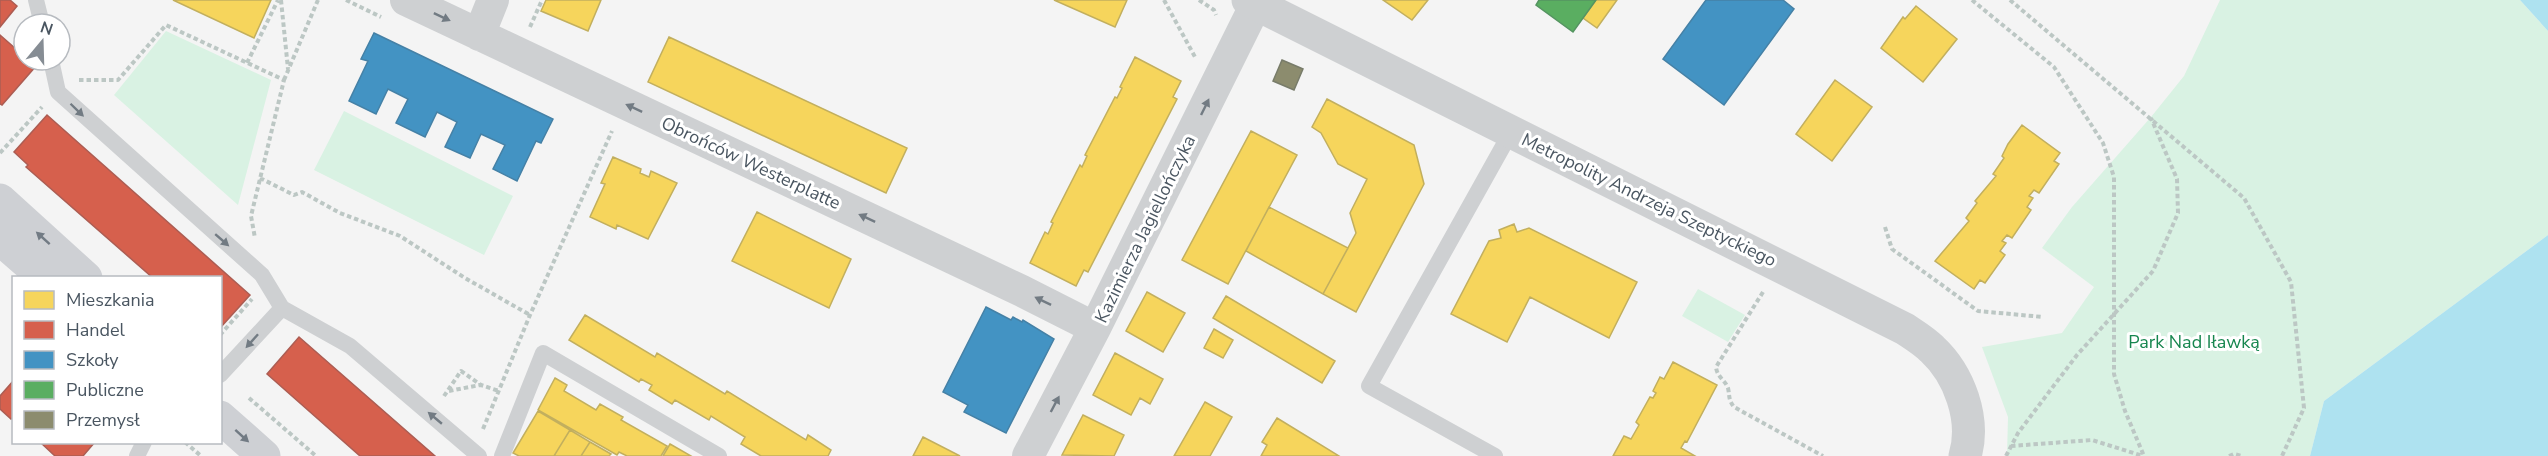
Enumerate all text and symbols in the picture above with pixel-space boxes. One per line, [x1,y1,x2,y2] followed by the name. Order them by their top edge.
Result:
[12,12,72,72] north arrow
[434,13,451,22] one-way arrow
[37,16,56,41] text: N
[1201,98,1210,115] one-way arrow
[69,103,84,117] one-way arrow
[625,103,642,112] one-way arrow
[658,111,844,215] street label: Obrońców Westerplatte
[1518,128,1780,272] street label: Metropolity Andrzeja Szeptyckiego
[1089,131,1201,327] street label: Kazimierza Jagiellończyka
[858,213,875,222] one-way arrow
[36,232,50,246] one-way arrow
[214,233,229,246] one-way arrow
[12,276,222,444] legend
[66,288,154,312] text: Mieszkania
[1035,297,1052,306] one-way arrow
[66,318,126,342] text: Handel
[2128,330,2260,354] park label: Park Nad Iławką
[246,333,259,348] one-way arrow
[66,348,119,372] text: Szkoły
[66,378,144,402] text: Publiczne
[1050,395,1060,412] one-way arrow
[66,408,140,432] text: Przemysł
[428,412,443,424] one-way arrow
[235,429,250,443] one-way arrow

